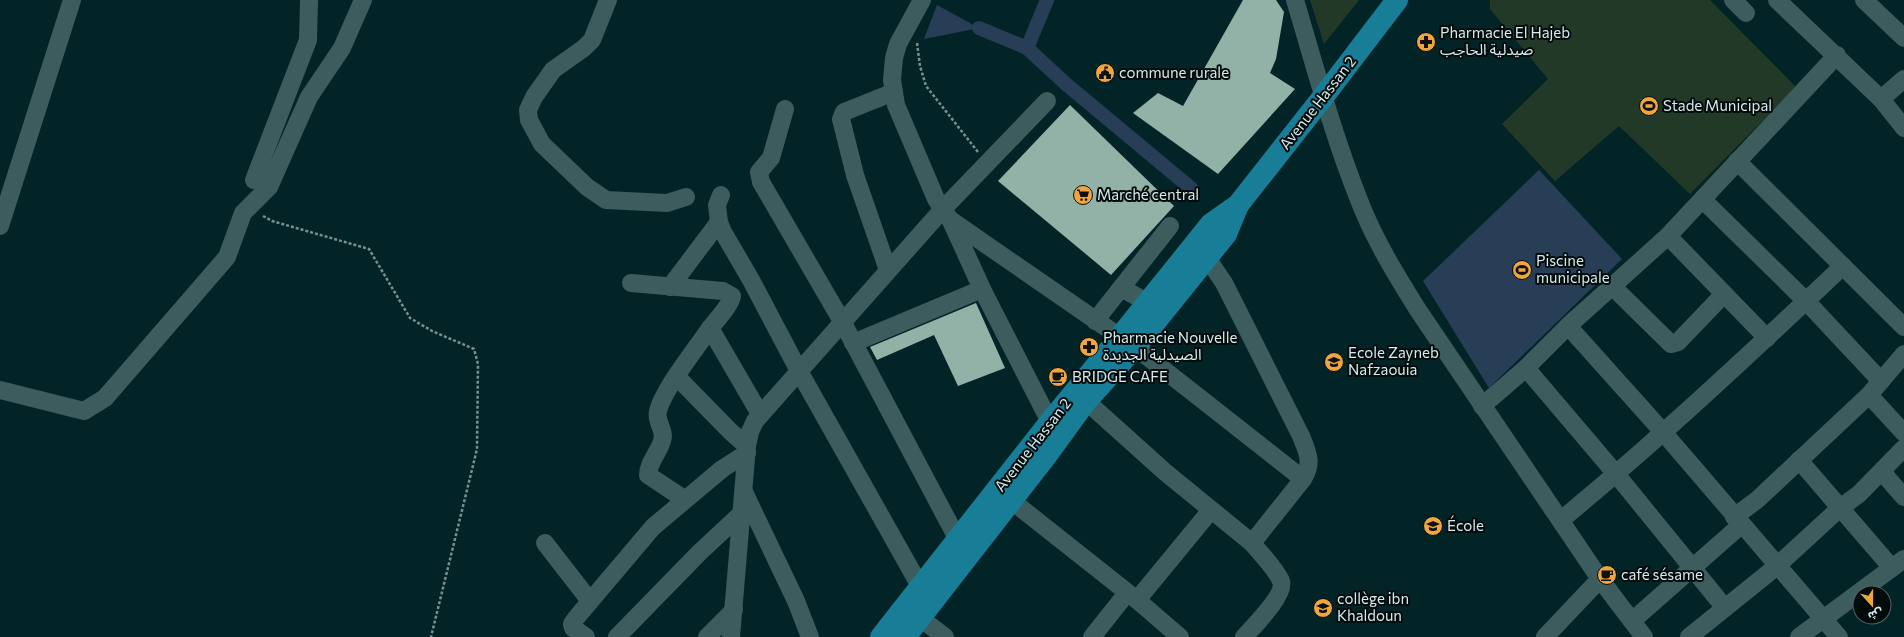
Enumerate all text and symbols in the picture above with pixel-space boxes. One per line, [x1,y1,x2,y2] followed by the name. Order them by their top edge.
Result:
[1440,23,1570,58] place label: Pharmacie El Hajeb صيدلية الحاجب
[1415,31,1437,53] pharmacy icon: Pharmacie El Hajeb صيدلية الحاجب
[1275,52,1359,153] street label: Avenue Hassan 2
[1094,62,1116,84] public building icon: commune rurale
[1119,63,1229,81] place label: commune rurale
[1638,95,1660,117] sports icon: Stade Municipal
[1663,96,1772,114] place label: Stade Municipal
[1072,184,1094,206] supermarket icon: Marché central
[1097,185,1199,203] place label: Marché central
[1536,251,1610,286] place label: Piscine municipale
[1511,259,1533,281] sports icon: Piscine municipale
[1103,328,1237,363] place label: Pharmacie Nouvelle الصيدلية الجديدة
[1078,336,1100,358] pharmacy icon: Pharmacie Nouvelle الصيدلية الجديدة
[1348,343,1439,378] place label: Ecole Zayneb Nafzaouia
[1323,351,1345,373] school or university icon: Ecole Zayneb Nafzaouia
[1047,366,1069,388] cafe icon: BRIDGE CAFE
[1072,367,1168,385] place label: BRIDGE CAFE
[990,394,1074,495] street label: Avenue Hassan 2
[1422,515,1444,537] school or university icon: École
[1447,515,1484,534] place label: École
[1596,564,1618,586] cafe icon: café sésame
[1621,565,1703,583] place label: café sésame
[1852,585,1892,625] north arrow
[1337,589,1409,624] place label: collège ibn Khaldoun
[1312,597,1334,619] school or university icon: collège ibn Khaldoun
[1866,605,1885,624] text: ش

